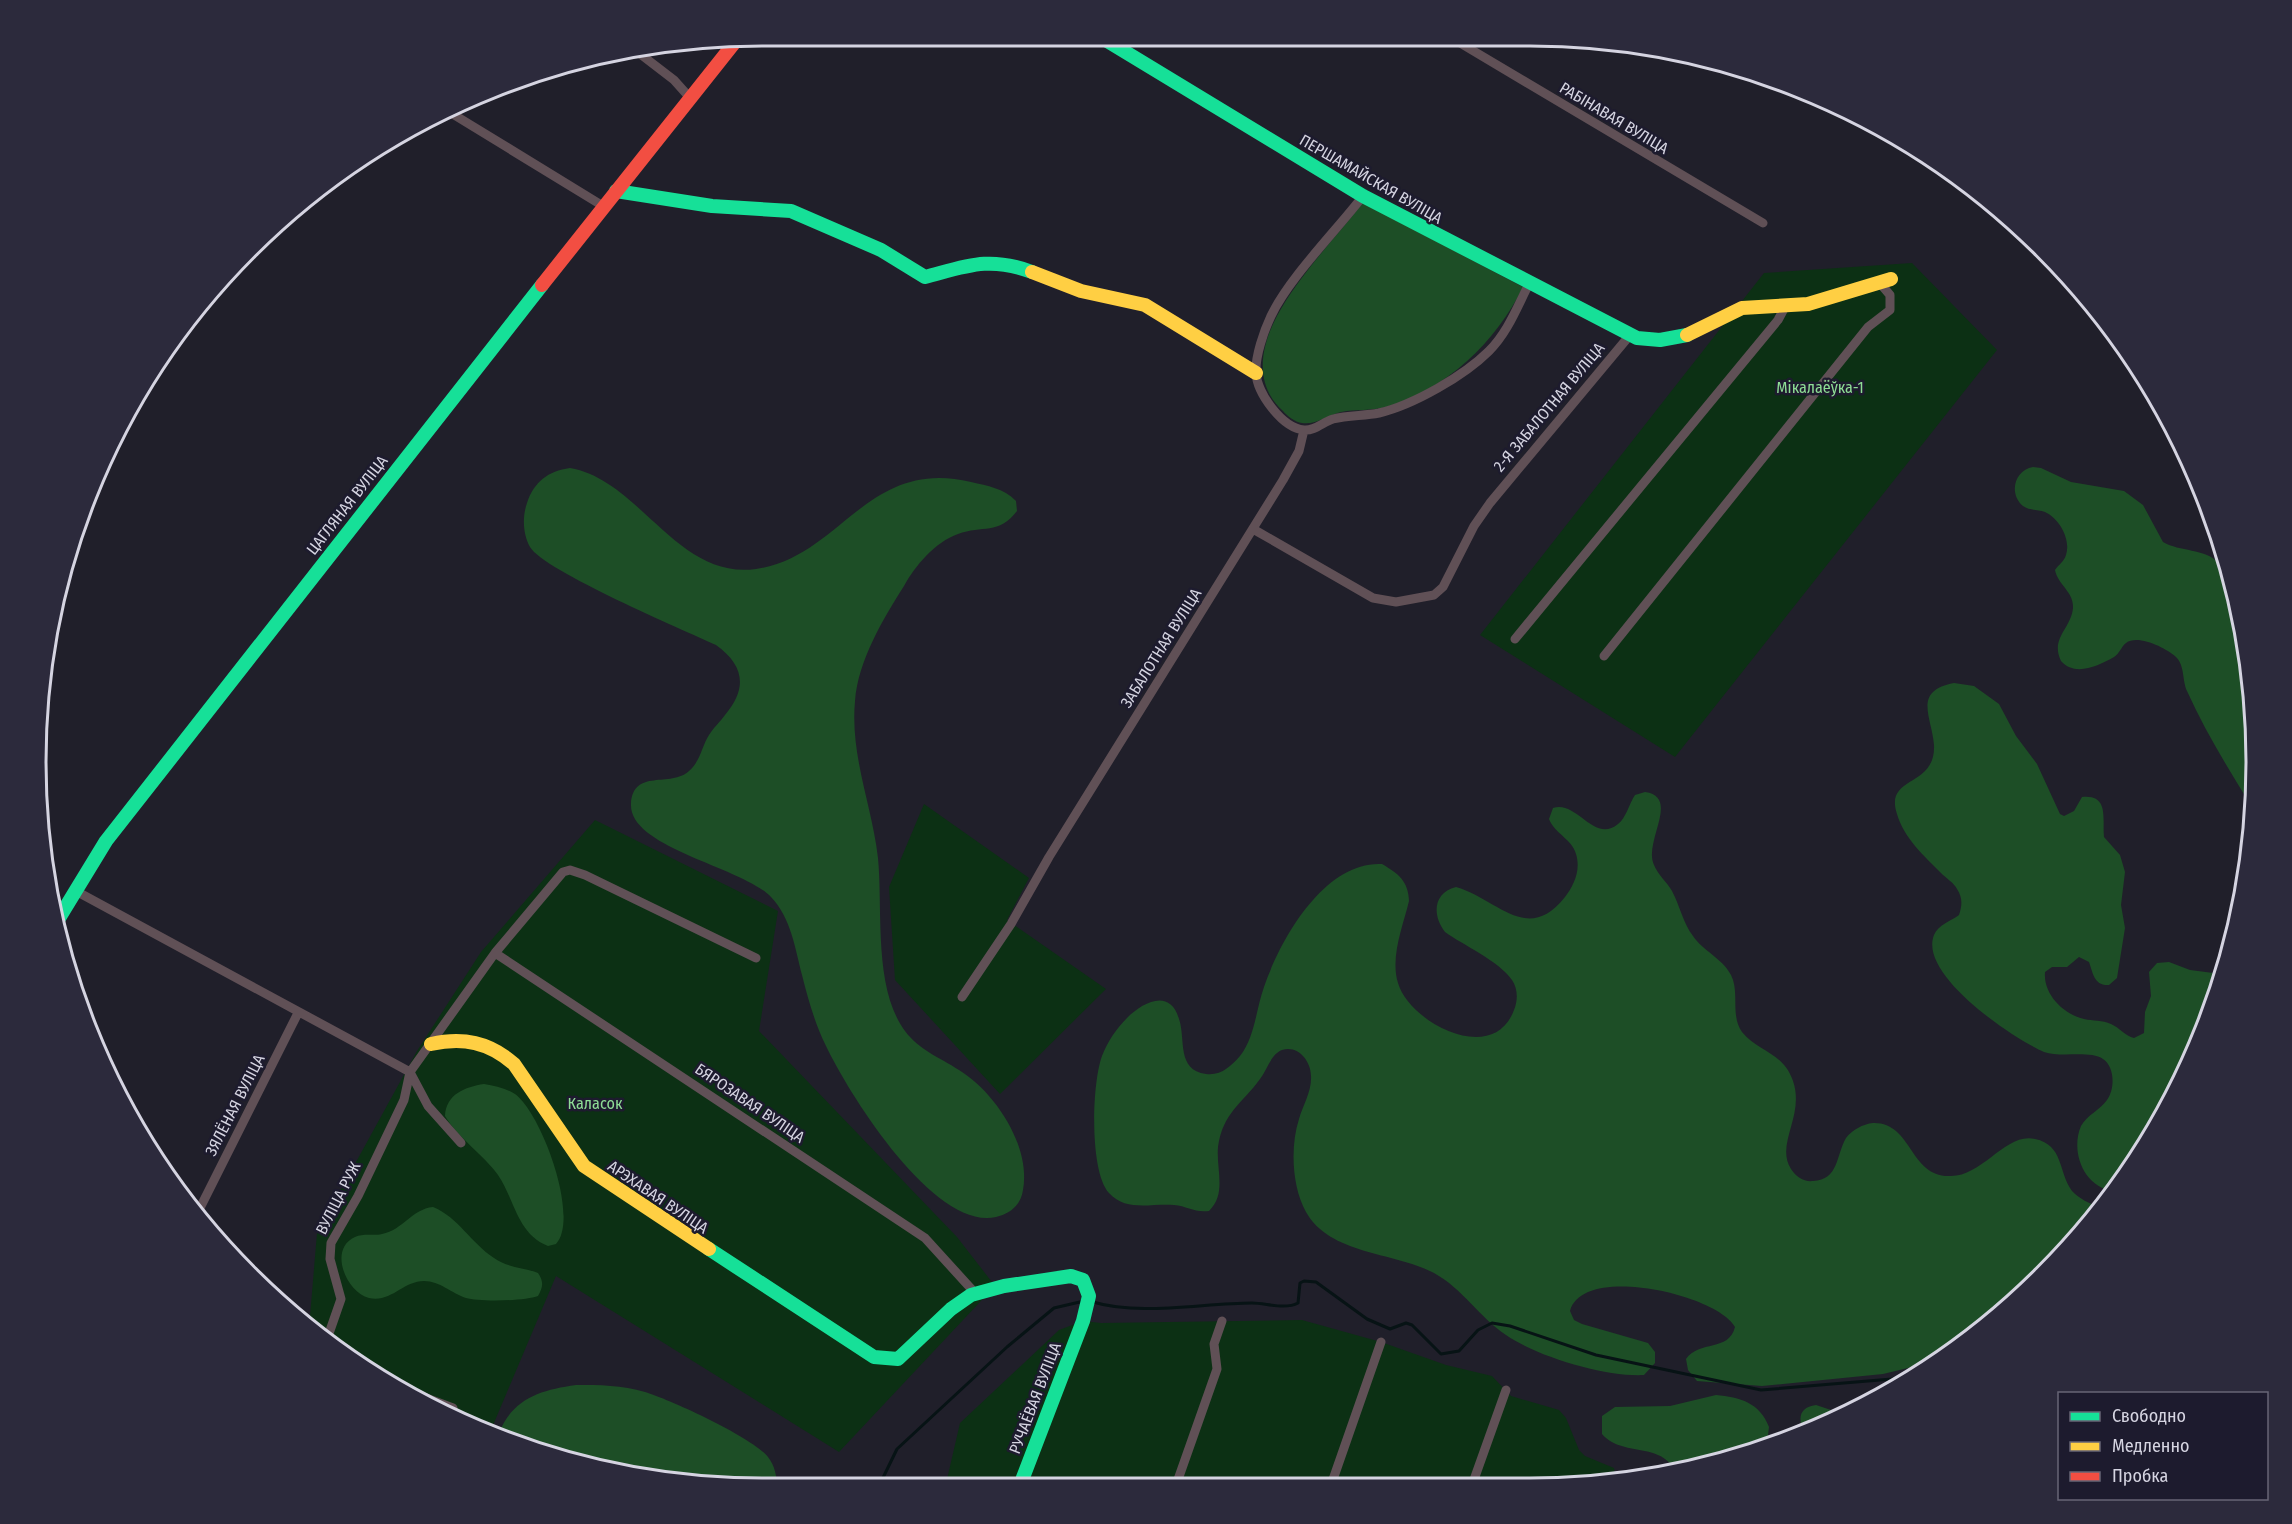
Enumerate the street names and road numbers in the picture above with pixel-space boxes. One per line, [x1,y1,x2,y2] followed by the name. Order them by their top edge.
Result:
[1556,78,1672,158] street label: РАБІНАВАЯ ВУЛІЦА
[1296,130,1446,228] street label: ПЕРШАМАЙСКАЯ ВУЛІЦА
[1490,338,1609,475] street label: 2-Я ЗАБАЛОТНАЯ ВУЛІЦА
[302,451,392,558] street label: ЦАГЛЯНАЯ ВУЛІЦА
[1117,584,1206,711] street label: ЗАБАЛОТНАЯ ВУЛІЦА
[201,1051,269,1159] street label: ЗЯЛЁНАЯ ВУЛІЦА
[692,1059,809,1147] street label: БЯРОЗАВАЯ ВУЛІЦА
[604,1156,712,1238] street label: АРЭХАВАЯ ВУЛІЦА
[312,1158,364,1237] street label: ВУЛІЦА РУЖ
[1005,1339,1065,1456] street label: РУЧАЁВАЯ ВУЛІЦА

